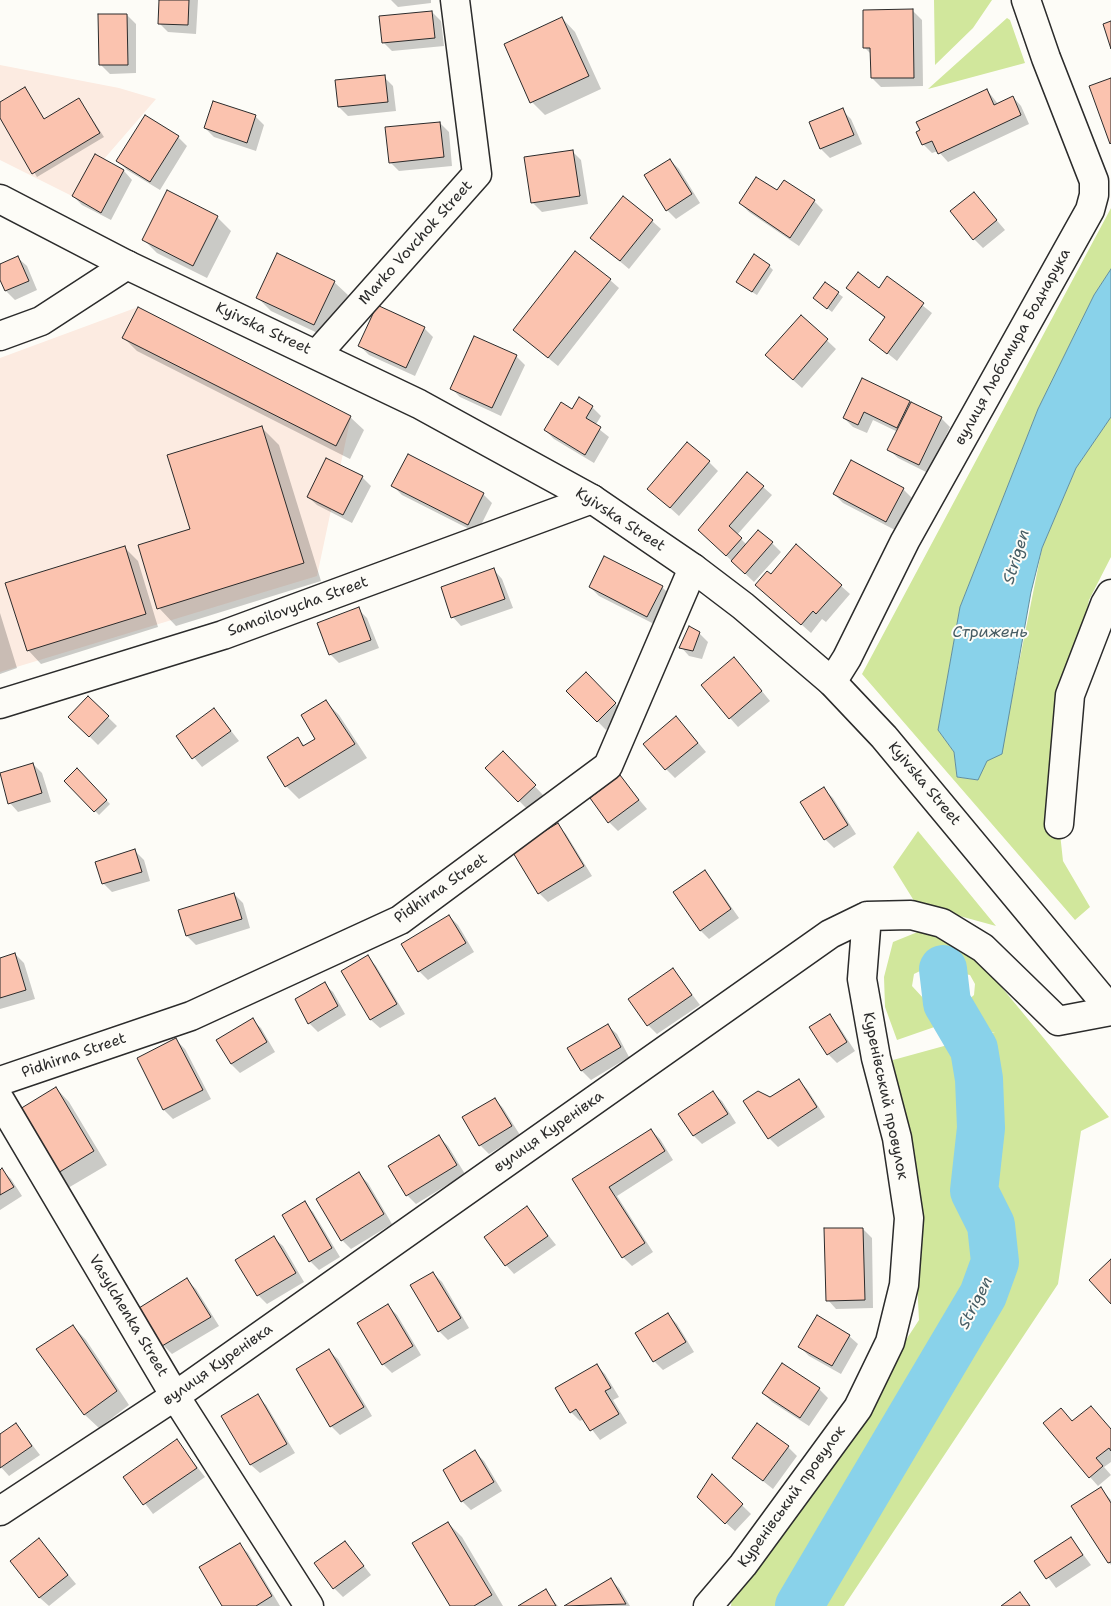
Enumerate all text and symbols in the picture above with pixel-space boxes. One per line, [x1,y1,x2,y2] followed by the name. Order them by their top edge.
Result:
[355,177,477,309] street label: Marko Vovchok Street
[951,246,1075,448] street label: вулиця Любомира Боднарука
[212,299,314,359] street label: Kyivska Street
[572,484,668,556] street label: Kyivska Street
[1000,527,1034,587] water label: Strigen
[225,573,371,641] street label: Samoilovycha Street
[952,623,1028,643] water label: Стрижень
[884,739,964,829] street label: Kyivska Street
[391,850,491,928] street label: Pidhirna Street
[858,1011,912,1181] street label: Куренівський провулок
[19,1030,129,1082] street label: Pidhirna Street
[491,1087,607,1177] street label: вулиця Куренівка
[85,1252,171,1380] street label: Vasylchenka Street
[955,1274,997,1332] water label: Strigen
[160,1320,276,1410] street label: вулиця Куренівка
[735,1423,849,1571] street label: Куренівський провулок

